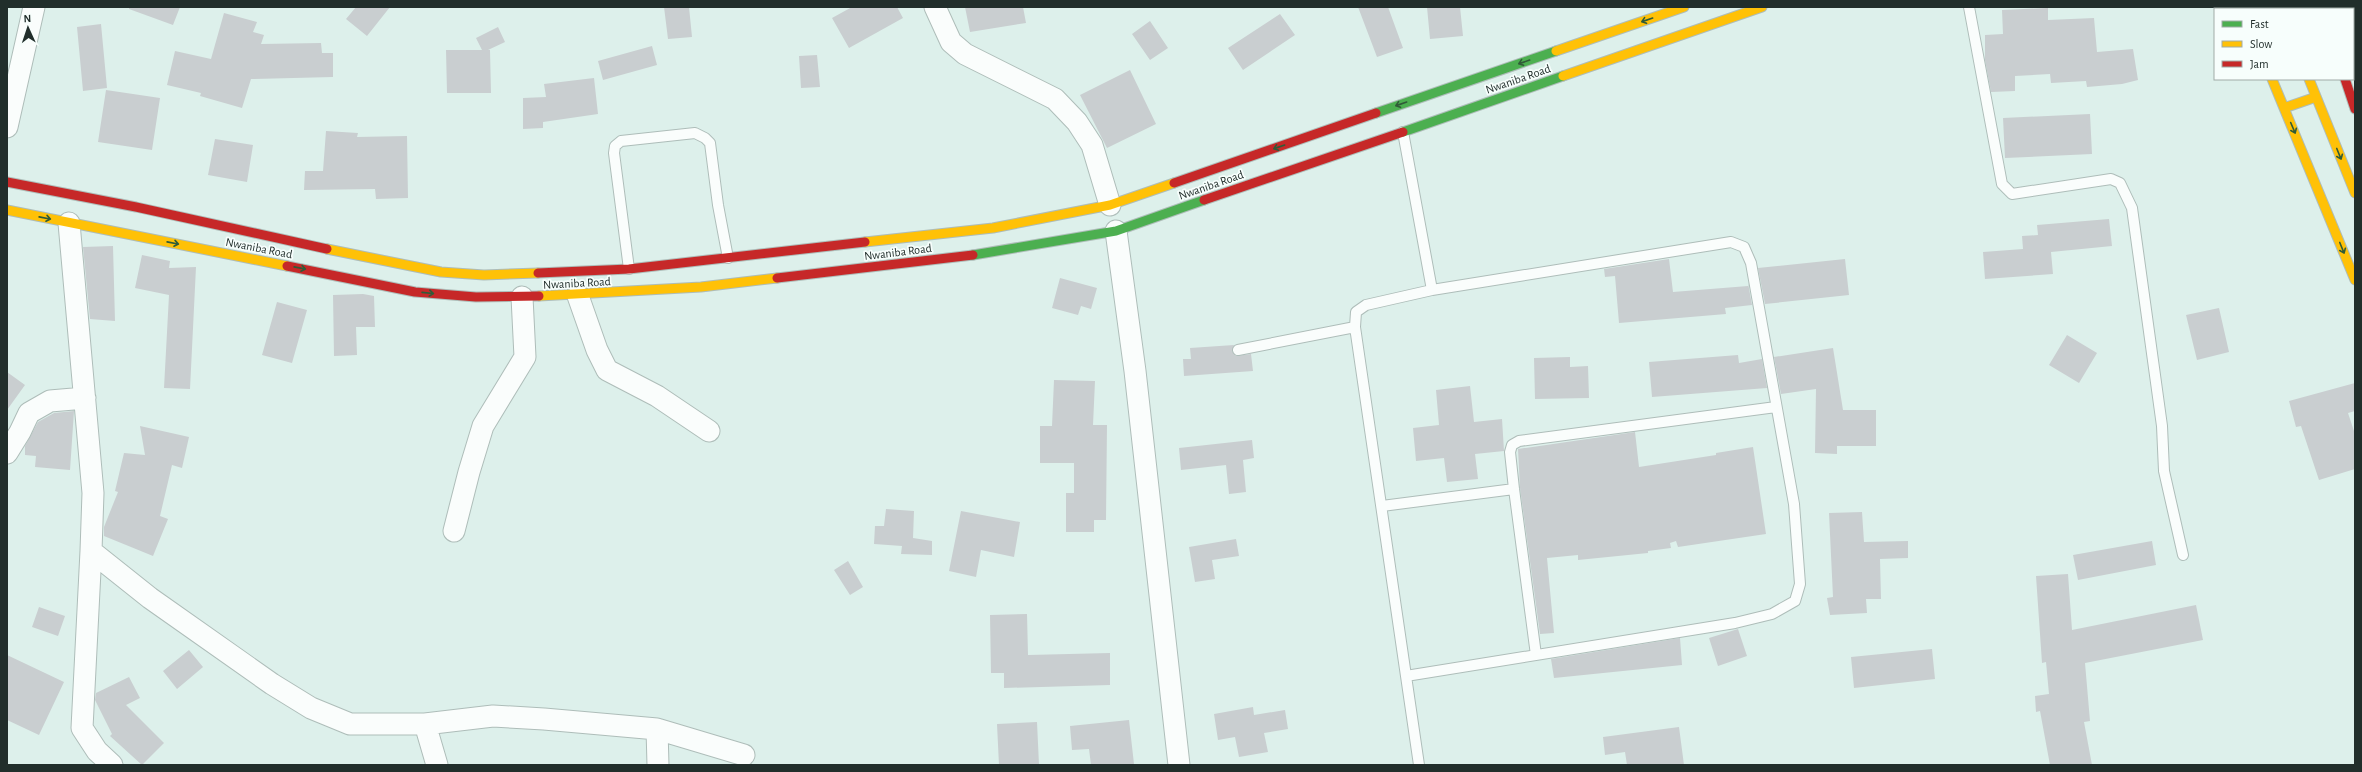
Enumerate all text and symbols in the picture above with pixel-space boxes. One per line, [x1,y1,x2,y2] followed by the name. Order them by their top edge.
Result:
[8,8,48,48] north arrow
[2214,8,2354,80] legend
[23,13,32,24] text: N
[1642,16,1654,24] one-way arrow
[2250,18,2269,30] text: Fast
[2250,38,2272,50] text: Slow
[2250,58,2269,70] text: Jam
[1518,59,1531,66] one-way arrow
[1484,62,1552,96] street label: Nwaniba Road
[1396,101,1408,109] one-way arrow
[2290,121,2297,133] one-way arrow
[1273,143,1285,151] one-way arrow
[2336,148,2343,160] one-way arrow
[1177,168,1245,202] street label: Nwaniba Road
[38,214,51,222] one-way arrow
[225,236,293,260] street label: Nwaniba Road
[166,239,179,247] one-way arrow
[864,242,932,262] street label: Nwaniba Road
[2339,242,2347,254] one-way arrow
[294,264,307,272] one-way arrow
[543,275,611,291] street label: Nwaniba Road
[421,290,434,297] one-way arrow

